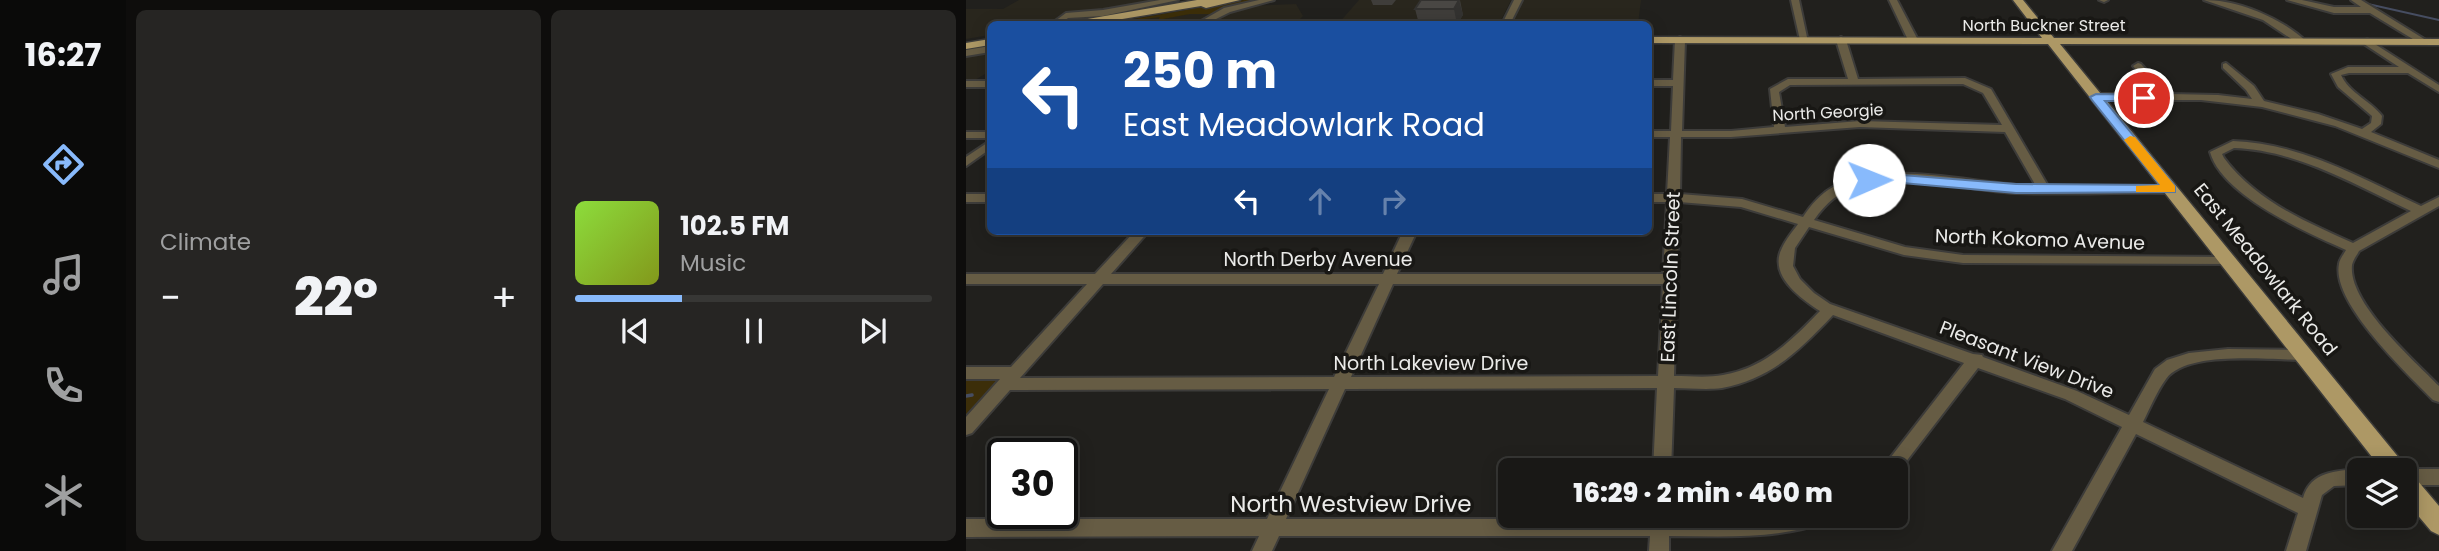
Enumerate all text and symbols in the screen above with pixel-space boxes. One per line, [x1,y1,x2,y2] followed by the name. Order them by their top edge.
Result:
[1962,14,2126,37] street label: North Buckner Street
[25,32,101,77] text: 16:27
[1123,37,1277,105] text: 250 m
[1008,49,1099,140] icon: left
[2114,68,2174,128] pin
[2125,79,2163,117] icon: arrive
[1772,98,1884,127] street label: North Georgie
[1123,102,1485,147] text: East Meadowlark Road
[39,140,88,189] icon: directions
[1832,143,1906,217] position arrow
[2187,177,2344,361] street label: East Meadowlark Road
[1228,182,1266,220] icon: left
[1301,182,1339,220] icon: ahead
[1374,182,1412,220] icon: right
[1654,191,1687,363] street label: East Lincoln Street
[680,208,789,244] text: 102.5 FM
[1934,222,2146,257] street label: North Kokomo Avenue
[160,226,251,258] text: Climate
[1223,246,1413,273] street label: North Derby Avenue
[680,247,746,279] text: Music
[39,250,88,299] icon: music
[294,261,378,334] text: 22°
[160,271,181,324] text: −
[491,271,517,324] text: +
[616,312,654,350] icon: previous
[735,312,773,350] icon: pause
[854,312,892,350] icon: next
[1936,314,2118,405] street label: Pleasant View Drive
[1334,350,1528,377] street label: North Lakeview Drive
[39,361,88,410] icon: phone
[987,438,1078,529] speed limit sign: 30
[2347,458,2417,528] map controls
[2347,458,2417,528] button: layers
[39,471,88,520] icon: climate
[1573,475,1833,511] text: 16:29 · 2 min · 460 m
[1230,488,1472,520] street label: North Westview Drive

